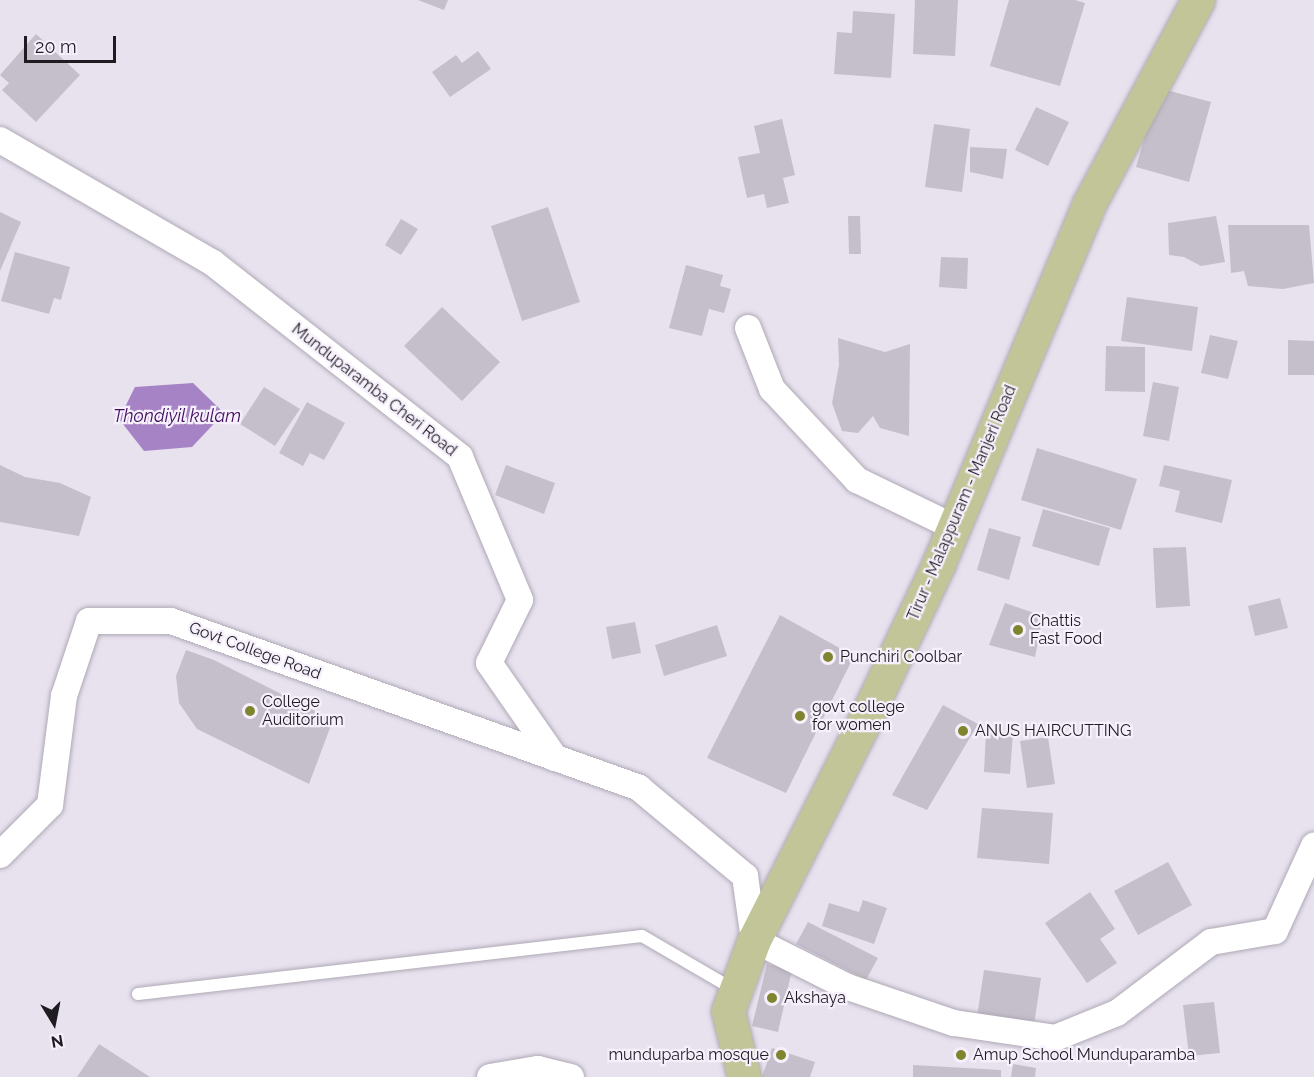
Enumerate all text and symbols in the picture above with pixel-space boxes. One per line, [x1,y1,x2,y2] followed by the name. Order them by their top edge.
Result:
[27,24,118,62] scale bar
[35,36,77,57] text: 20 m
[288,320,460,460] street label: Munduparamba Cheri Road
[903,382,1021,624] street label: Tirur - Malappuram - Manjeri Road
[113,405,241,427] water label: Thondiyil kulam
[1030,611,1102,649] place label: Chattis Fast Food
[186,618,324,684] street label: Govt College Road
[1011,623,1025,637] marker: Chattis Fast Food
[840,647,962,667] place label: Punchiri Coolbar
[821,650,835,664] marker: Punchiri Coolbar
[262,692,344,730] place label: College Auditorium
[812,697,905,735] place label: govt college for women
[243,704,257,718] marker: College Auditorium
[793,709,807,723] marker: govt college for women
[975,721,1131,741] place label: ANUS HAIRCUTTING
[956,724,970,738] marker: ANUS HAIRCUTTING
[784,988,846,1008] place label: Akshaya
[765,991,779,1005] marker: Akshaya
[24,993,84,1053] north arrow
[50,1031,65,1052] text: N
[608,1045,769,1065] place label: munduparba mosque
[973,1045,1196,1065] place label: Amup School Munduparamba
[774,1048,788,1062] marker: munduparba mosque
[954,1048,968,1062] marker: Amup School Munduparamba

